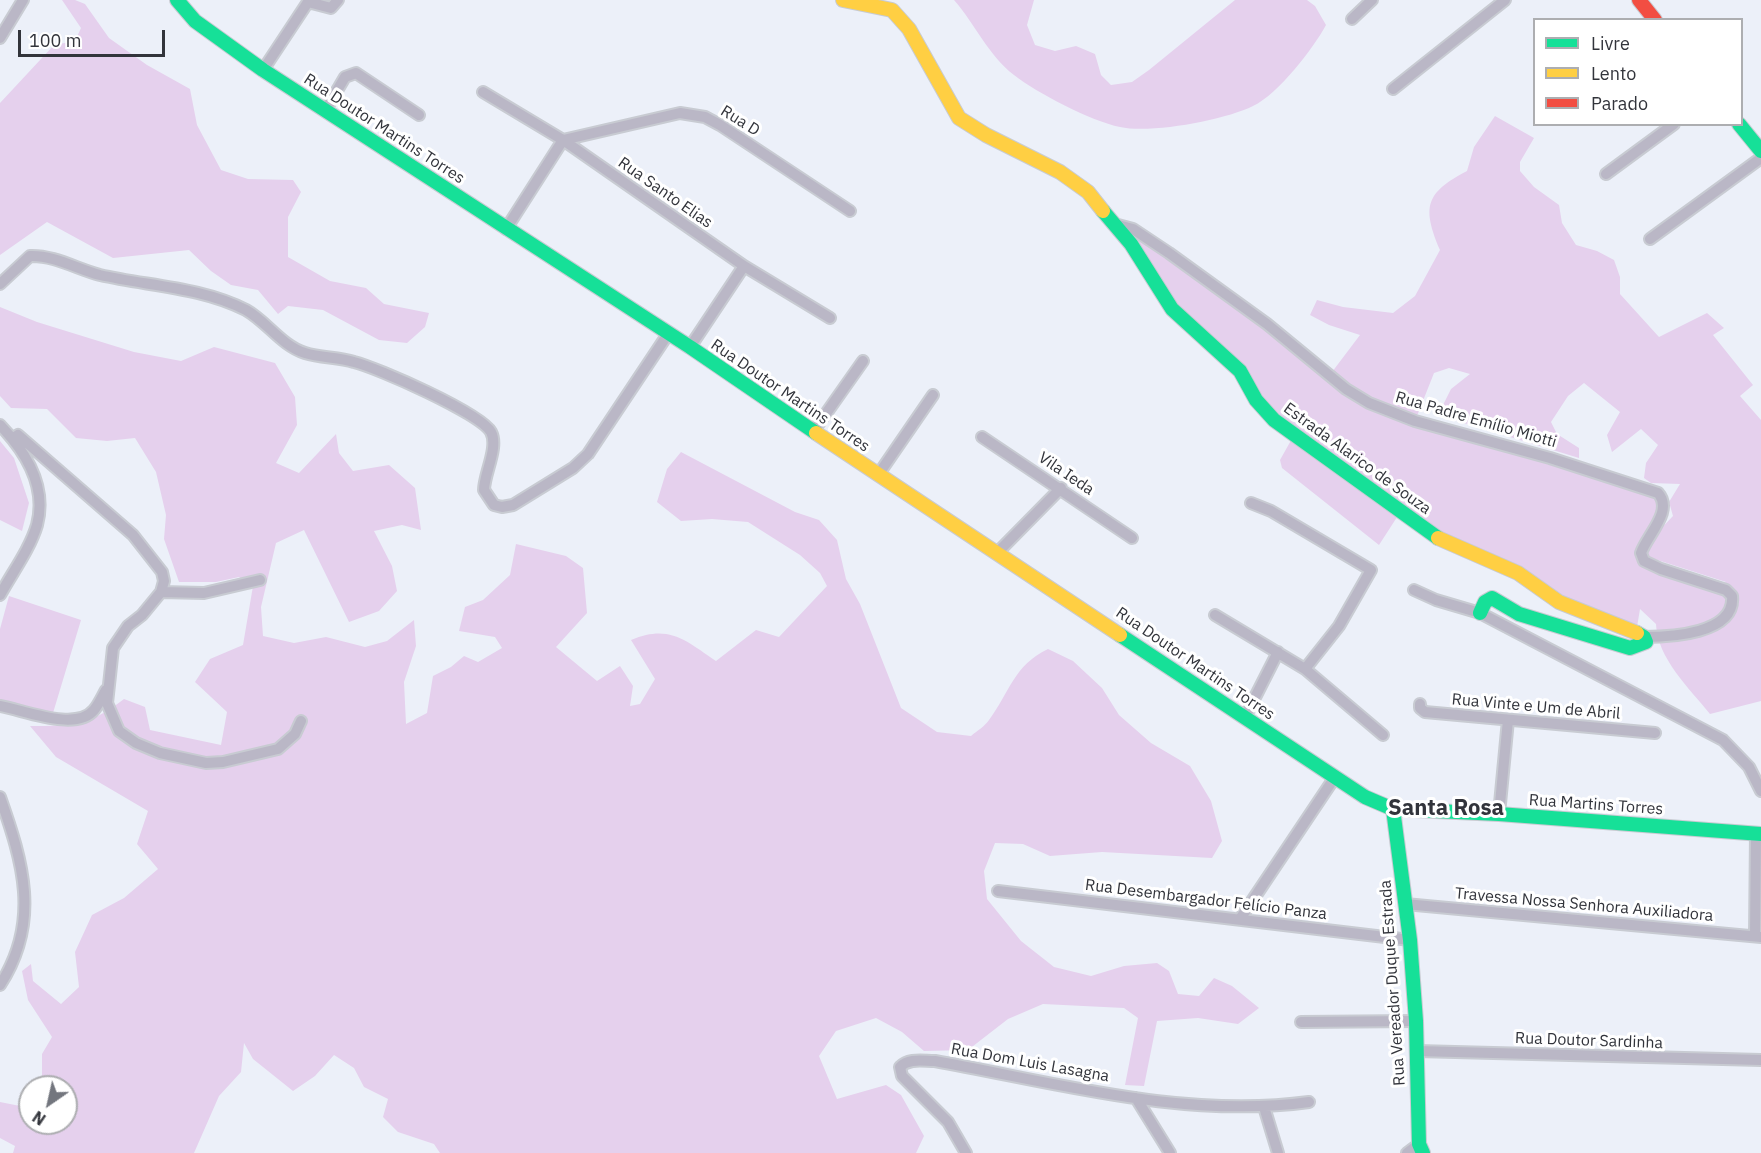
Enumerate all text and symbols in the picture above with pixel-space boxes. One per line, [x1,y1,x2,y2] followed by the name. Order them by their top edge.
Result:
[21,18,168,56] scale bar
[1533,18,1743,126] legend
[29,29,81,52] text: 100 m
[1591,32,1630,55] text: Livre
[1591,62,1636,85] text: Lento
[300,70,468,188] street label: Rua Doutor Martins Torres
[1591,92,1648,115] text: Parado
[717,102,763,140] street label: Rua D
[614,153,716,233] street label: Rua Santo Elias
[707,336,873,456] street label: Rua Doutor Martins Torres
[1393,388,1559,452] street label: Rua Padre Emílio Miotti
[1280,399,1434,519] street label: Estrada Alarico de Souza
[1034,448,1098,500] street label: Vila Ieda
[1112,604,1278,724] street label: Rua Doutor Martins Torres
[1451,690,1621,724] street label: Rua Vinte e Um de Abril
[1528,791,1664,819] street label: Rua Martins Torres
[1388,796,1504,822] district label: Santa Rosa
[1084,876,1328,924] street label: Rua Desembargador Felício Panza
[1376,879,1410,1087] street label: Rua Vereador Duque Estrada
[1454,884,1714,926] street label: Travessa Nossa Senhora Auxiliadora
[1515,1029,1663,1053] street label: Rua Doutor Sardinha
[949,1040,1111,1086] street label: Rua Dom Luis Lasagna
[18,1075,78,1135] north arrow
[29,1107,49,1130] text: N

